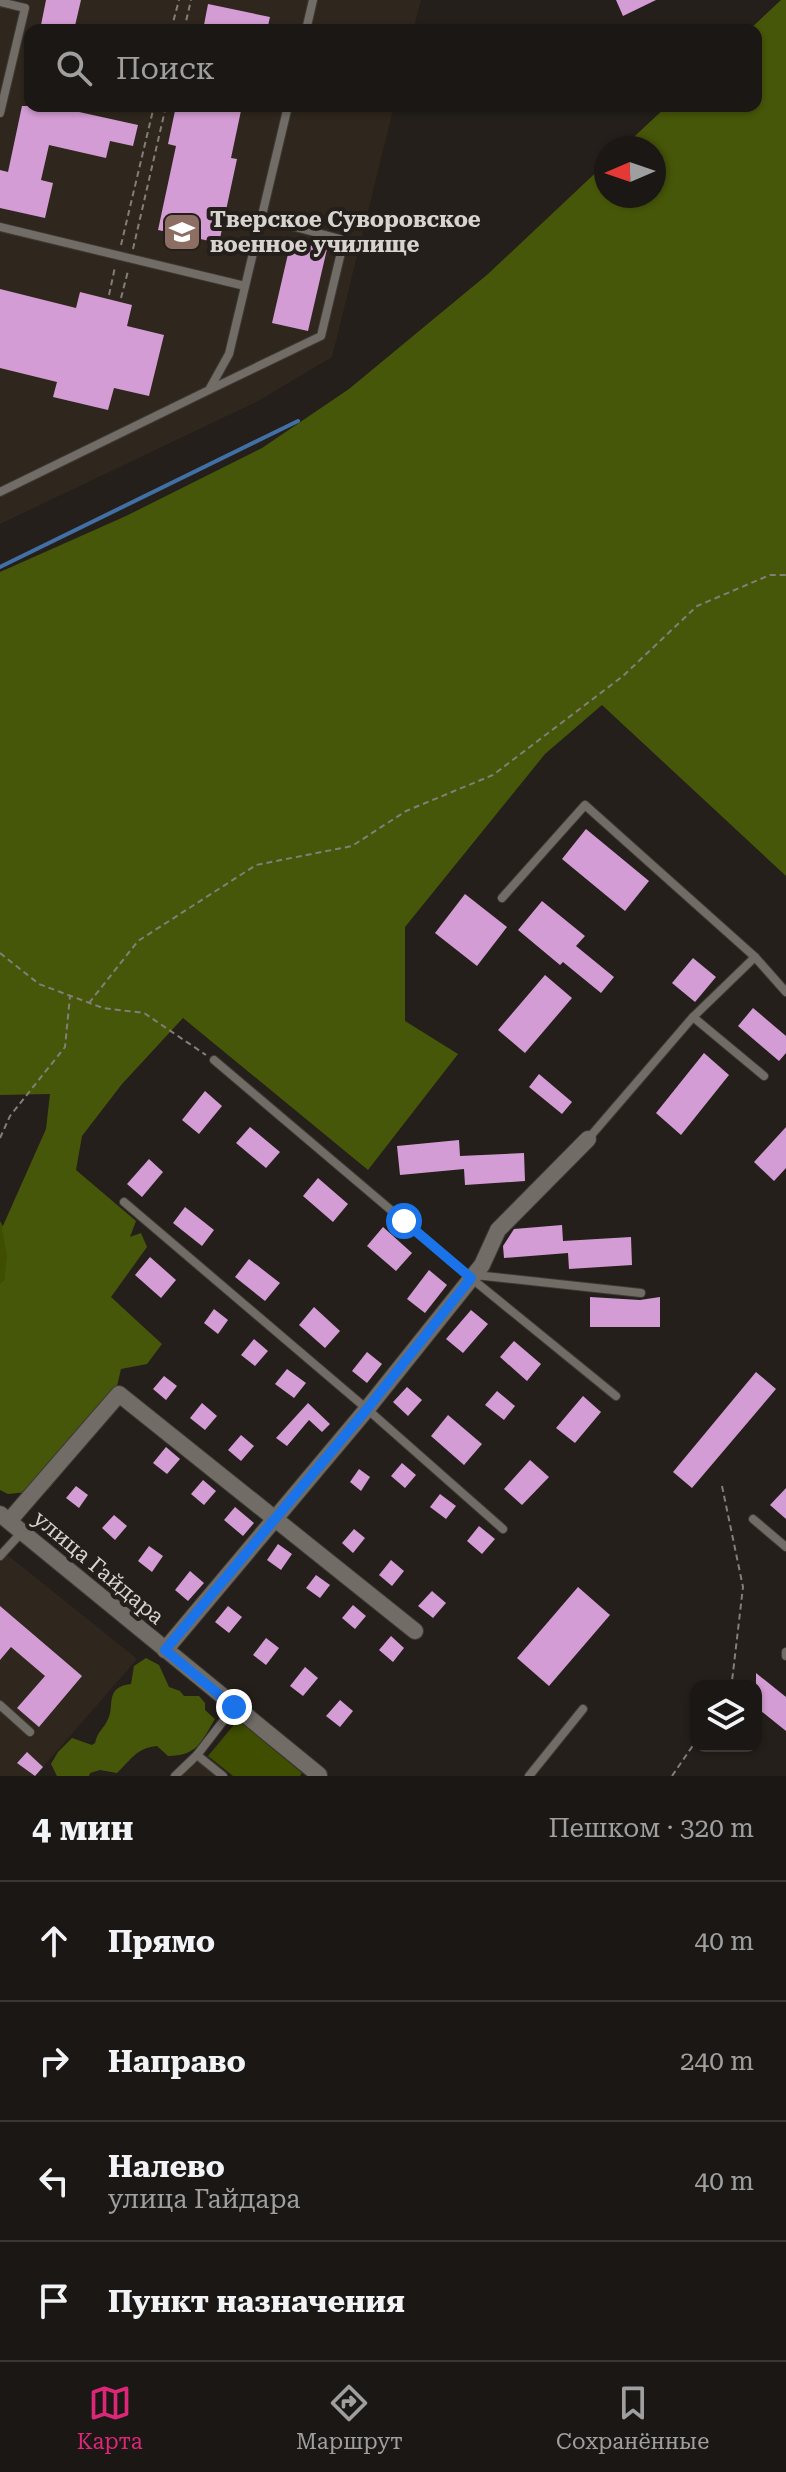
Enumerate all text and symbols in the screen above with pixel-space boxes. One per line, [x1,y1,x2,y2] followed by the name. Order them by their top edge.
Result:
[24,24,762,112] search box
[52,46,96,90] icon: search
[116,51,215,86] text: Поиск
[594,136,666,208] north arrow
[210,207,481,257] place label: Тверское Суворовское военное училище
[161,211,203,253] school or university icon: Тверское Суворовское военное училище
[386,1203,422,1239] route start
[28,1506,169,1629] street label: улица Гайдара
[690,1680,762,1752] map controls
[690,1680,762,1752] button: layers
[216,1689,252,1725] route end
[32,1808,134,1848] text: 4 мин
[548,1813,754,1843] text: Пешком · 320 m
[32,1919,76,1963] icon: ahead
[108,1924,215,1959] text: Прямо
[695,1926,754,1956] text: 40 m
[32,2039,76,2083] icon: right
[108,2044,246,2079] text: Направо
[680,2046,754,2076] text: 240 m
[108,2149,225,2184] text: Налево
[32,2159,76,2203] icon: left
[695,2166,754,2196] text: 40 m
[108,2184,300,2214] text: улица Гайдара
[32,2279,76,2323] icon: arrive
[108,2284,405,2319] text: Пункт назначения
[77,2381,143,2454] tab: Карта
[296,2381,403,2454] tab: Маршрут
[556,2381,709,2454] tab: Сохранённые

